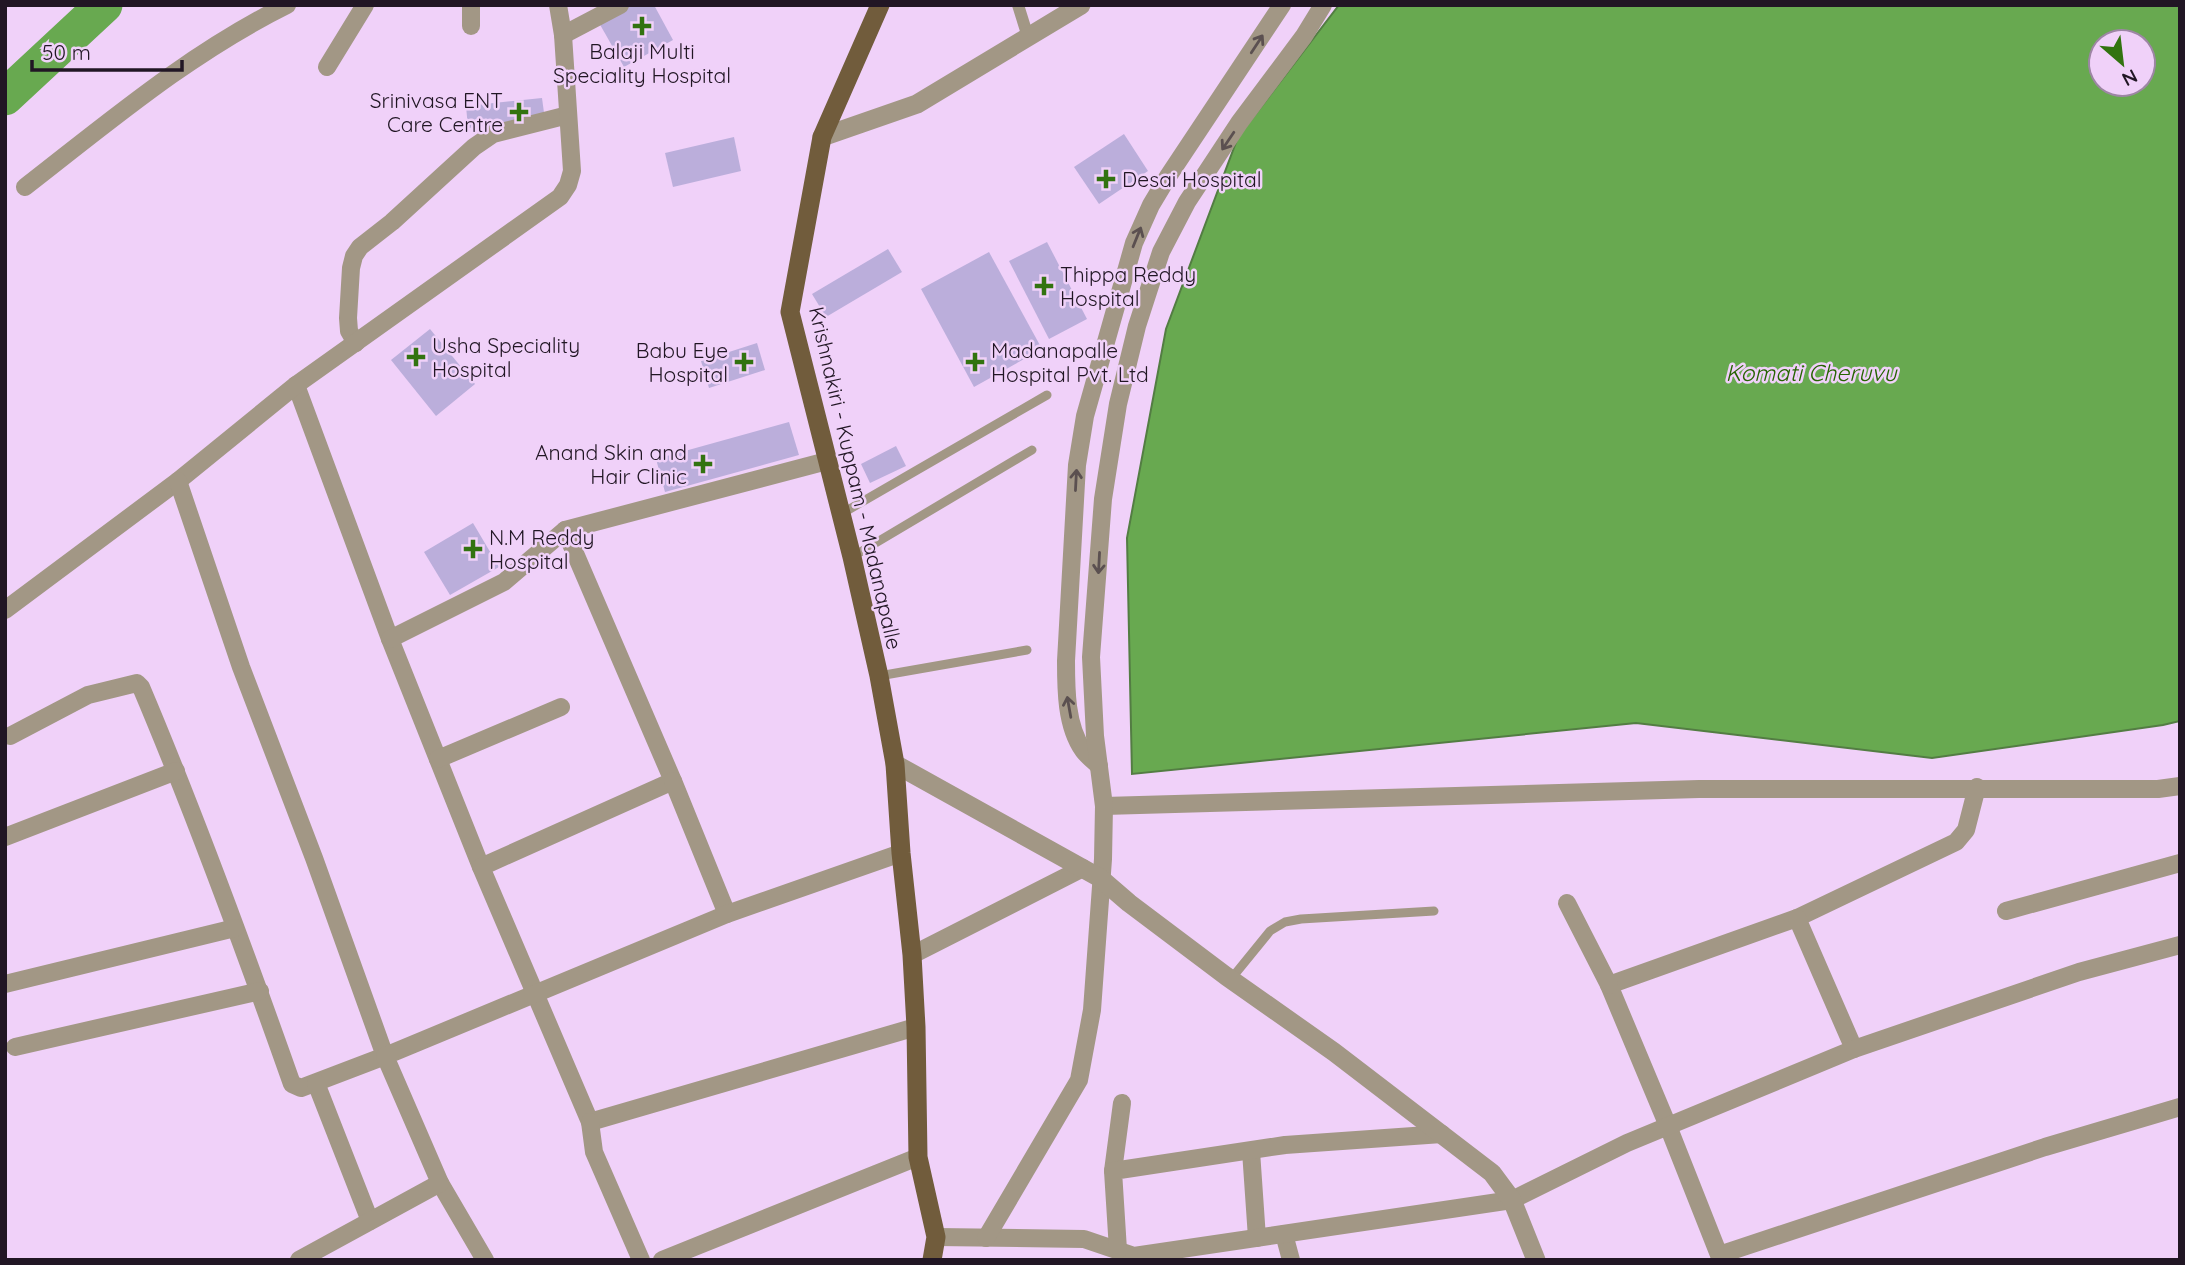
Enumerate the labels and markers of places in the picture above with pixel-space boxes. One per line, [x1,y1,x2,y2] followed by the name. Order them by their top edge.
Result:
[632,16,652,36] marker: Balaji Multi Speciality Hospital
[553,38,731,88] place label: Balaji Multi Speciality Hospital
[370,87,503,137] place label: Srinivasa ENT Care Centre
[509,102,529,122] marker: Srinivasa ENT Care Centre
[1122,166,1262,192] place label: Desai Hospital
[1096,169,1116,189] marker: Desai Hospital
[1060,261,1196,311] place label: Thippa Reddy Hospital
[1034,276,1054,296] marker: Thippa Reddy Hospital
[432,332,580,382] place label: Usha Speciality Hospital
[636,337,728,387] place label: Babu Eye Hospital
[991,337,1149,387] place label: Madanapalle Hospital Pvt. Ltd
[406,347,426,367] marker: Usha Speciality Hospital
[734,352,754,372] marker: Babu Eye Hospital
[965,352,985,372] marker: Madanapalle Hospital Pvt. Ltd
[535,439,687,489] place label: Anand Skin and Hair Clinic
[693,454,713,474] marker: Anand Skin and Hair Clinic
[489,524,594,574] place label: N.M Reddy Hospital
[463,539,483,559] marker: N.M Reddy Hospital

